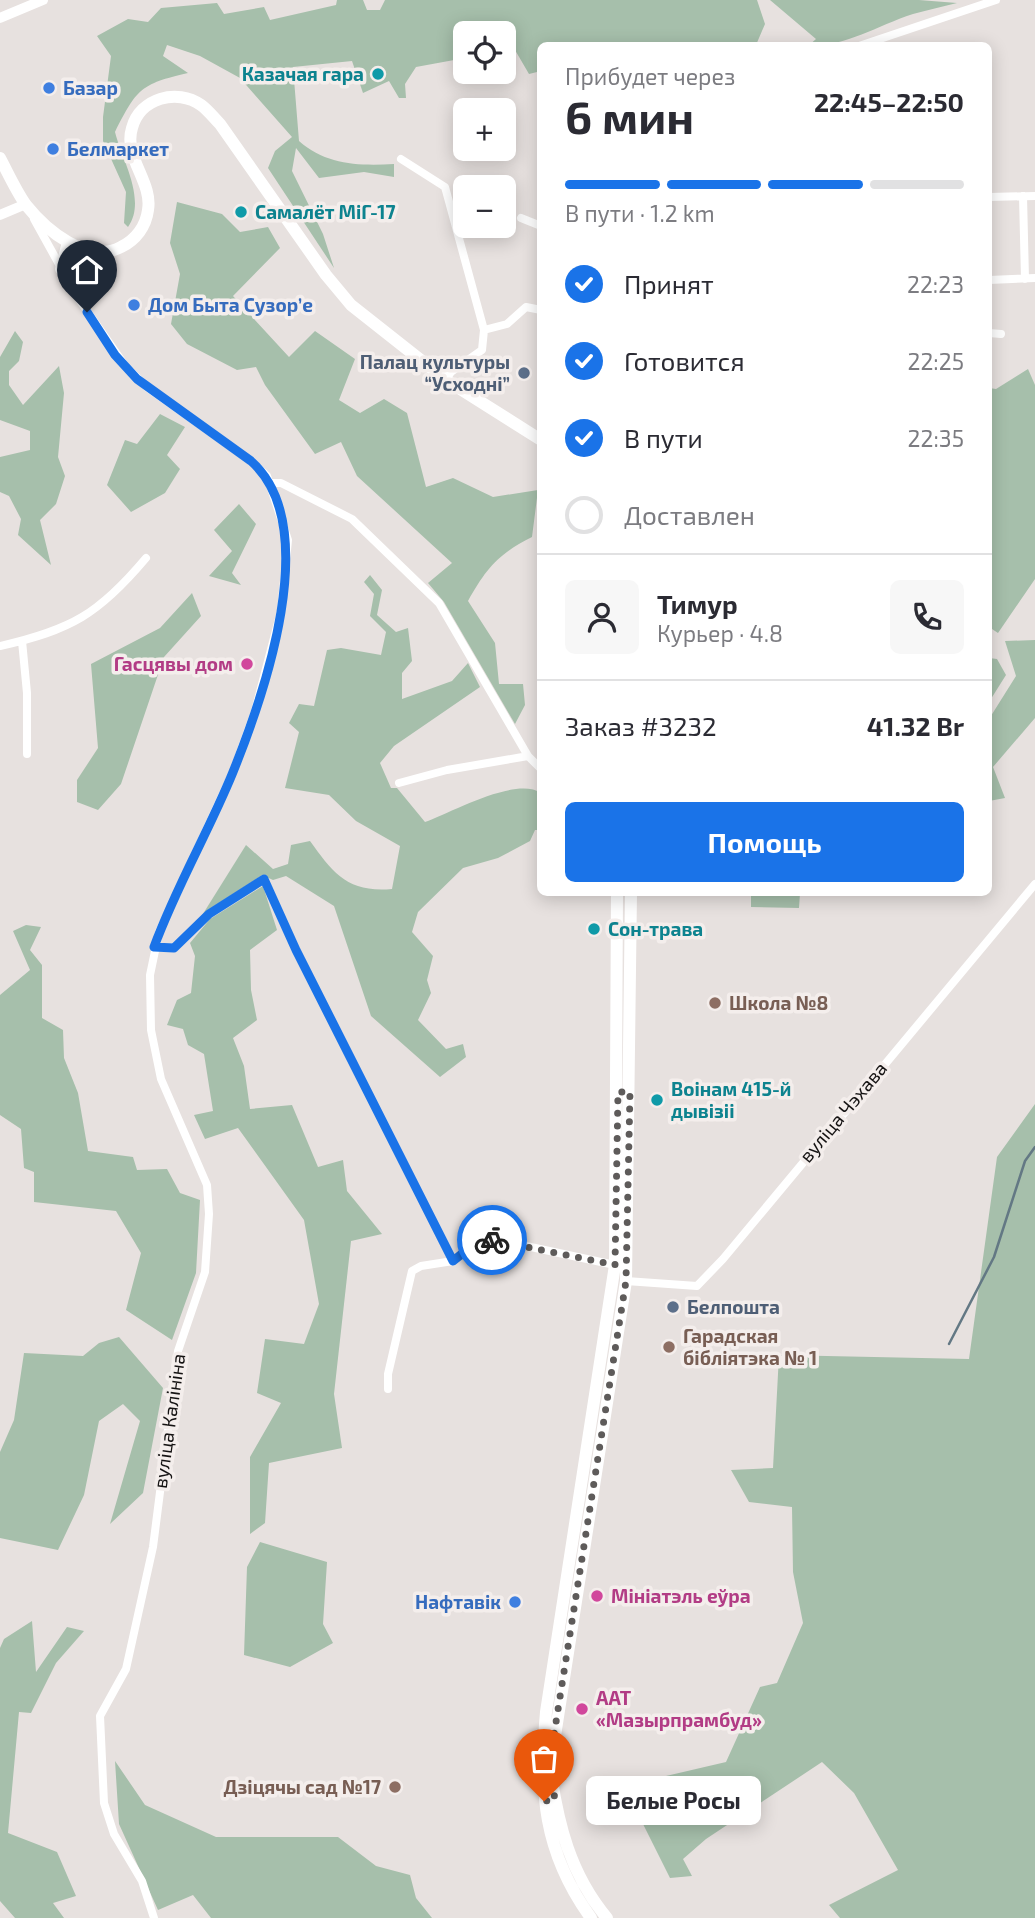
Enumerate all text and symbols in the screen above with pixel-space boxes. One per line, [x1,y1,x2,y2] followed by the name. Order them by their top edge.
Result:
[453,21,516,238] map controls
[453,21,516,84] button: locate
[242,62,364,85] place label: Казачая гара
[565,62,735,90] text: Прибудет через
[370,66,386,82] marker: Казачая гара
[63,76,118,99] place label: Базар
[41,80,57,96] marker: Базар
[814,86,964,117] text: 22:45–22:50
[565,88,694,143] text: 6 мин
[453,98,516,161] button: +
[67,137,169,160] place label: Белмаркет
[45,141,61,157] marker: Белмаркет
[453,175,516,238] button: −
[565,199,715,227] text: В пути · 1.2 km
[255,200,396,223] place label: Самалёт МіГ-17
[233,204,249,220] marker: Самалёт МіГ-17
[57,240,117,312] pin
[68,251,106,289] icon: home
[565,265,603,303] icon: check
[624,268,714,299] text: Принят
[907,270,964,298] text: 22:23
[148,293,313,316] place label: Дом Быта Сузорʼе
[126,297,142,313] marker: Дом Быта Сузорʼе
[565,342,603,380] icon: check
[624,345,745,376] text: Готовится
[907,347,964,375] text: 22:25
[360,350,510,395] place label: Палац культуры “Усходні”
[516,365,532,381] marker: Палац культуры “Усходні”
[565,419,603,457] icon: check
[624,422,703,453] text: В пути
[908,424,964,452] text: 22:35
[624,499,755,530] text: Доставлен
[565,580,639,654] button: person
[890,580,964,654] button: phone
[657,588,738,619] text: Тимур
[657,619,783,647] text: Курьер · 4.8
[114,652,233,675] place label: Гасцявы дом
[239,656,255,672] marker: Гасцявы дом
[565,710,717,741] text: Заказ #3232
[867,710,964,741] text: 41.32 Br
[565,802,964,882] button: Помощь
[608,917,703,940] place label: Сон-трава
[586,921,602,937] marker: Сон-трава
[729,991,828,1014] place label: Школа №8
[707,995,723,1011] marker: Школа №8
[794,1057,892,1167] street label: вуліца Чэхава
[671,1077,791,1122] place label: Воінам 415-й дывізіі
[649,1092,665,1108] marker: Воінам 415-й дывізіі
[457,1205,527,1275] courier
[473,1221,511,1259] icon: bike
[687,1295,780,1318] place label: Белпошта
[665,1299,681,1315] marker: Белпошта
[683,1324,817,1369] place label: Гарадская бібліятэка № 1
[661,1339,677,1355] marker: Гарадская бібліятэка № 1
[148,1352,190,1490] street label: вуліца Калініна
[611,1584,751,1607] place label: Мініатэль еўра
[589,1588,605,1604] marker: Мініатэль еўра
[415,1590,501,1613] place label: Нафтавік
[507,1594,523,1610] marker: Нафтавік
[596,1686,762,1731] place label: ААТ «Мазырпрамбуд»
[574,1701,590,1717] marker: ААТ «Мазырпрамбуд»
[514,1729,574,1801] pin
[525,1740,563,1778] icon: bag
[223,1775,381,1798] place label: Дзіцячы сад №17
[586,1776,761,1826] callout: Белые Росы
[387,1779,403,1795] marker: Дзіцячы сад №17
[606,1786,741,1814] text: Белые Росы

